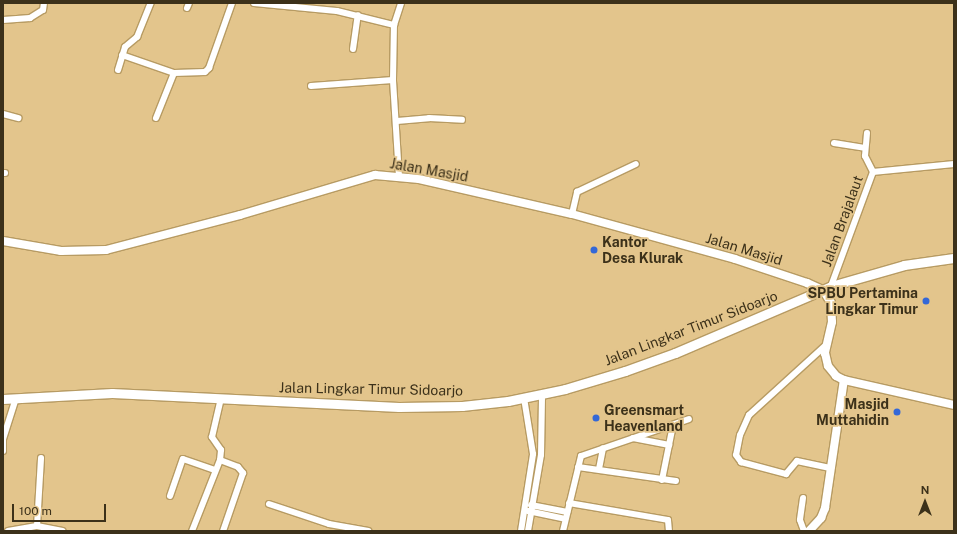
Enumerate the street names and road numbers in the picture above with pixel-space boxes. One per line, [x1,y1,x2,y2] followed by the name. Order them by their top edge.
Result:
[389,155,469,185] street label: Jalan Masjid
[818,173,866,269] street label: Jalan Brajalaut
[704,229,784,269] street label: Jalan Masjid
[602,287,780,369] street label: Jalan Lingkar Timur Sidoarjo
[279,379,463,399] street label: Jalan Lingkar Timur Sidoarjo

